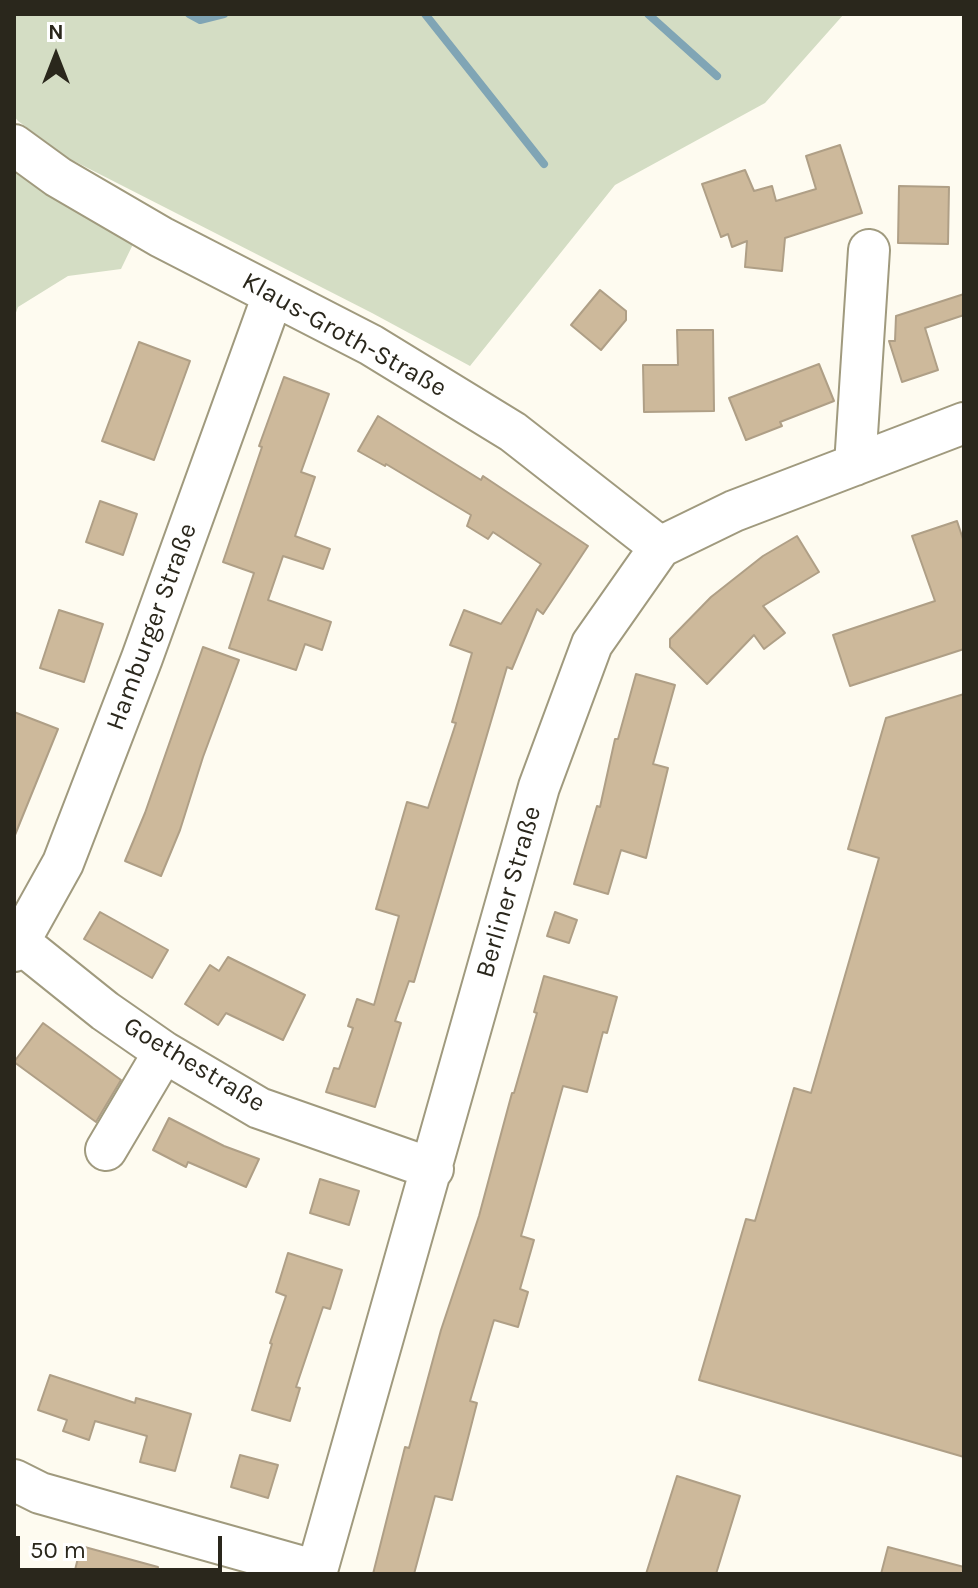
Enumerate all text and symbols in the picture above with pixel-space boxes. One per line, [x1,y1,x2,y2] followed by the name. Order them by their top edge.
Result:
[16,16,96,96] north arrow
[48,19,64,45] text: N
[236,266,452,404] street label: Klaus-Groth-Straße
[100,519,204,735] street label: Hamburger Straße
[470,803,548,981] street label: Berliner Straße
[118,1011,270,1119] street label: Goethestraße
[20,1520,226,1570] scale bar
[30,1536,86,1564] text: 50 m

